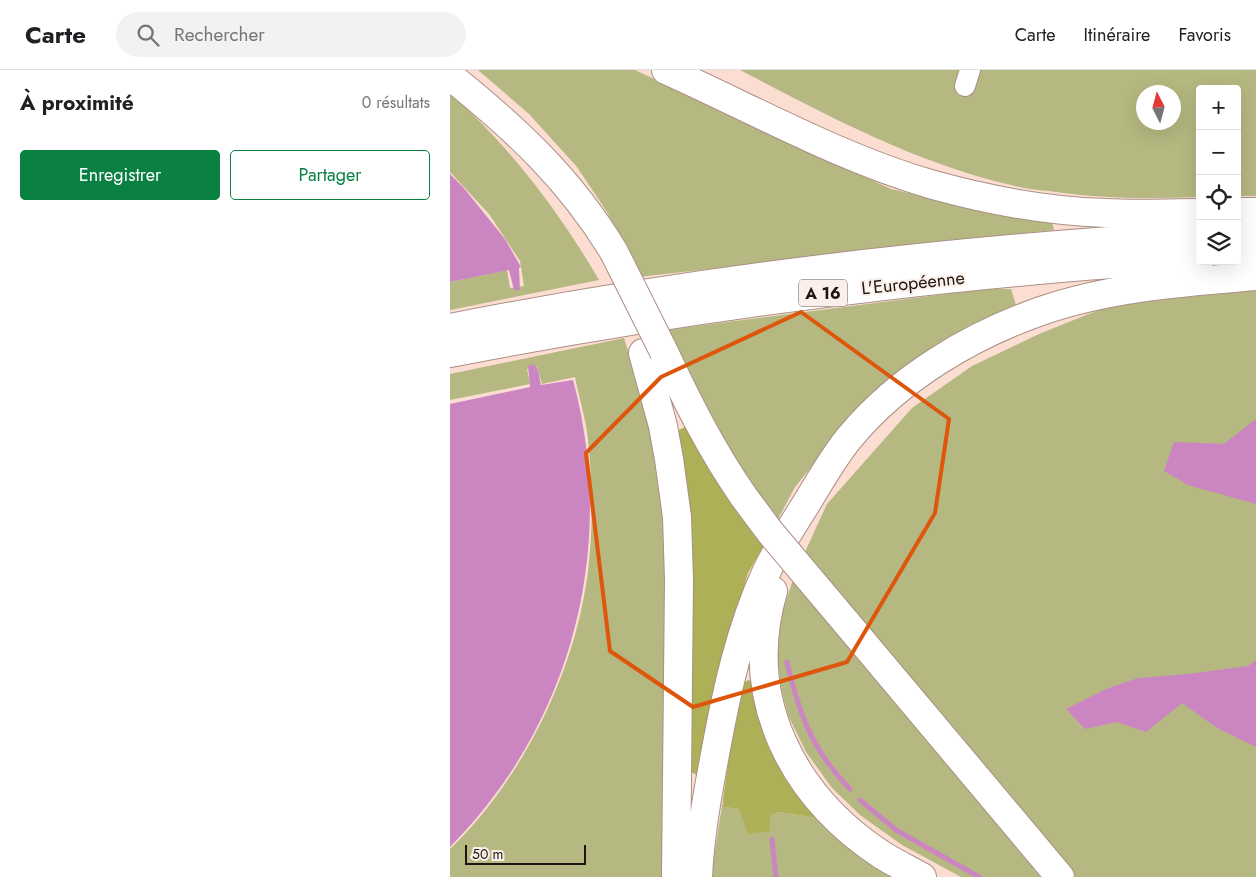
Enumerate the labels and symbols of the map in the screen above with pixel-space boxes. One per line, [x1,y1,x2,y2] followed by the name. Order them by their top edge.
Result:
[1136,85,1181,130] north arrow
[860,265,966,301] street label: L'Européenne
[799,280,847,307] road number: A 16
[465,842,586,865] scale bar

